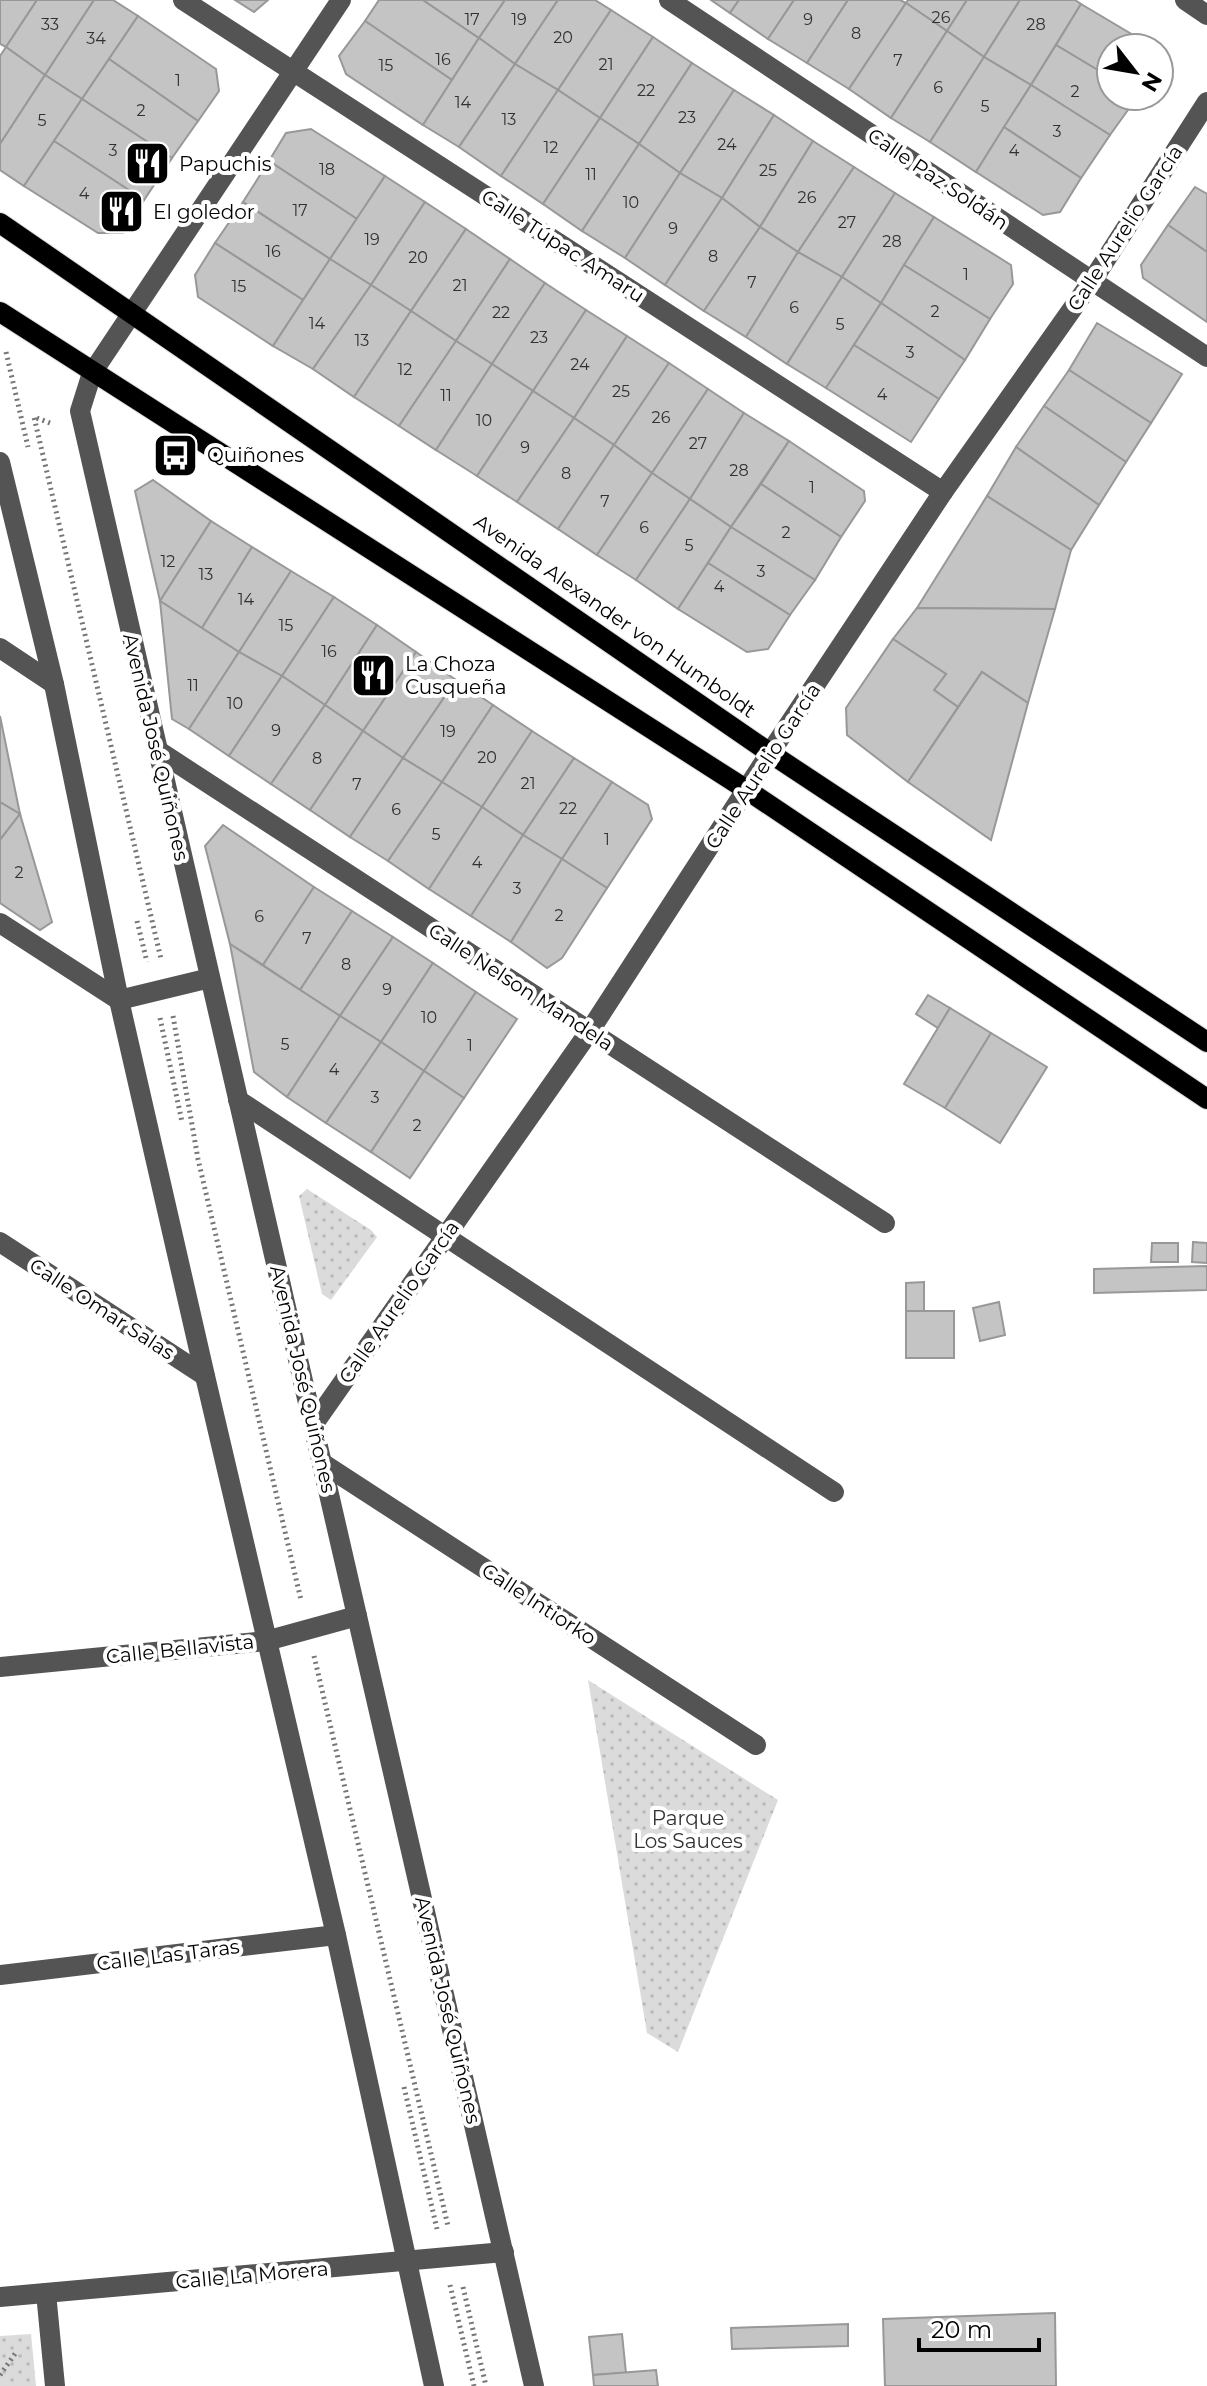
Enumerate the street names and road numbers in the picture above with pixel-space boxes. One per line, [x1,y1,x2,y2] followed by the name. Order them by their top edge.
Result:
[863,123,1013,235] street label: Calle Paz Soldán
[1062,140,1188,316] street label: Calle Aurelio García
[477,184,649,308] street label: Calle Túpac Amaru
[470,509,760,723] street label: Avenida Alexander von Humboldt
[118,631,194,863] street label: Avenida José Quiñones
[700,678,826,854] street label: Calle Aurelio García
[424,918,618,1056] street label: Calle Nelson Mandela
[334,1216,464,1388] street label: Calle Aurelio García
[25,1253,179,1365] street label: Calle Omar Salas
[265,1263,341,1495] street label: Avenida José Quiñones
[477,1558,601,1650] street label: Calle Intiorko
[105,1629,255,1669] street label: Calle Bellavista
[410,1894,486,2126] street label: Avenida José Quiñones
[95,1934,241,1976] street label: Calle Las Taras
[175,2256,329,2294] street label: Calle La Morera

